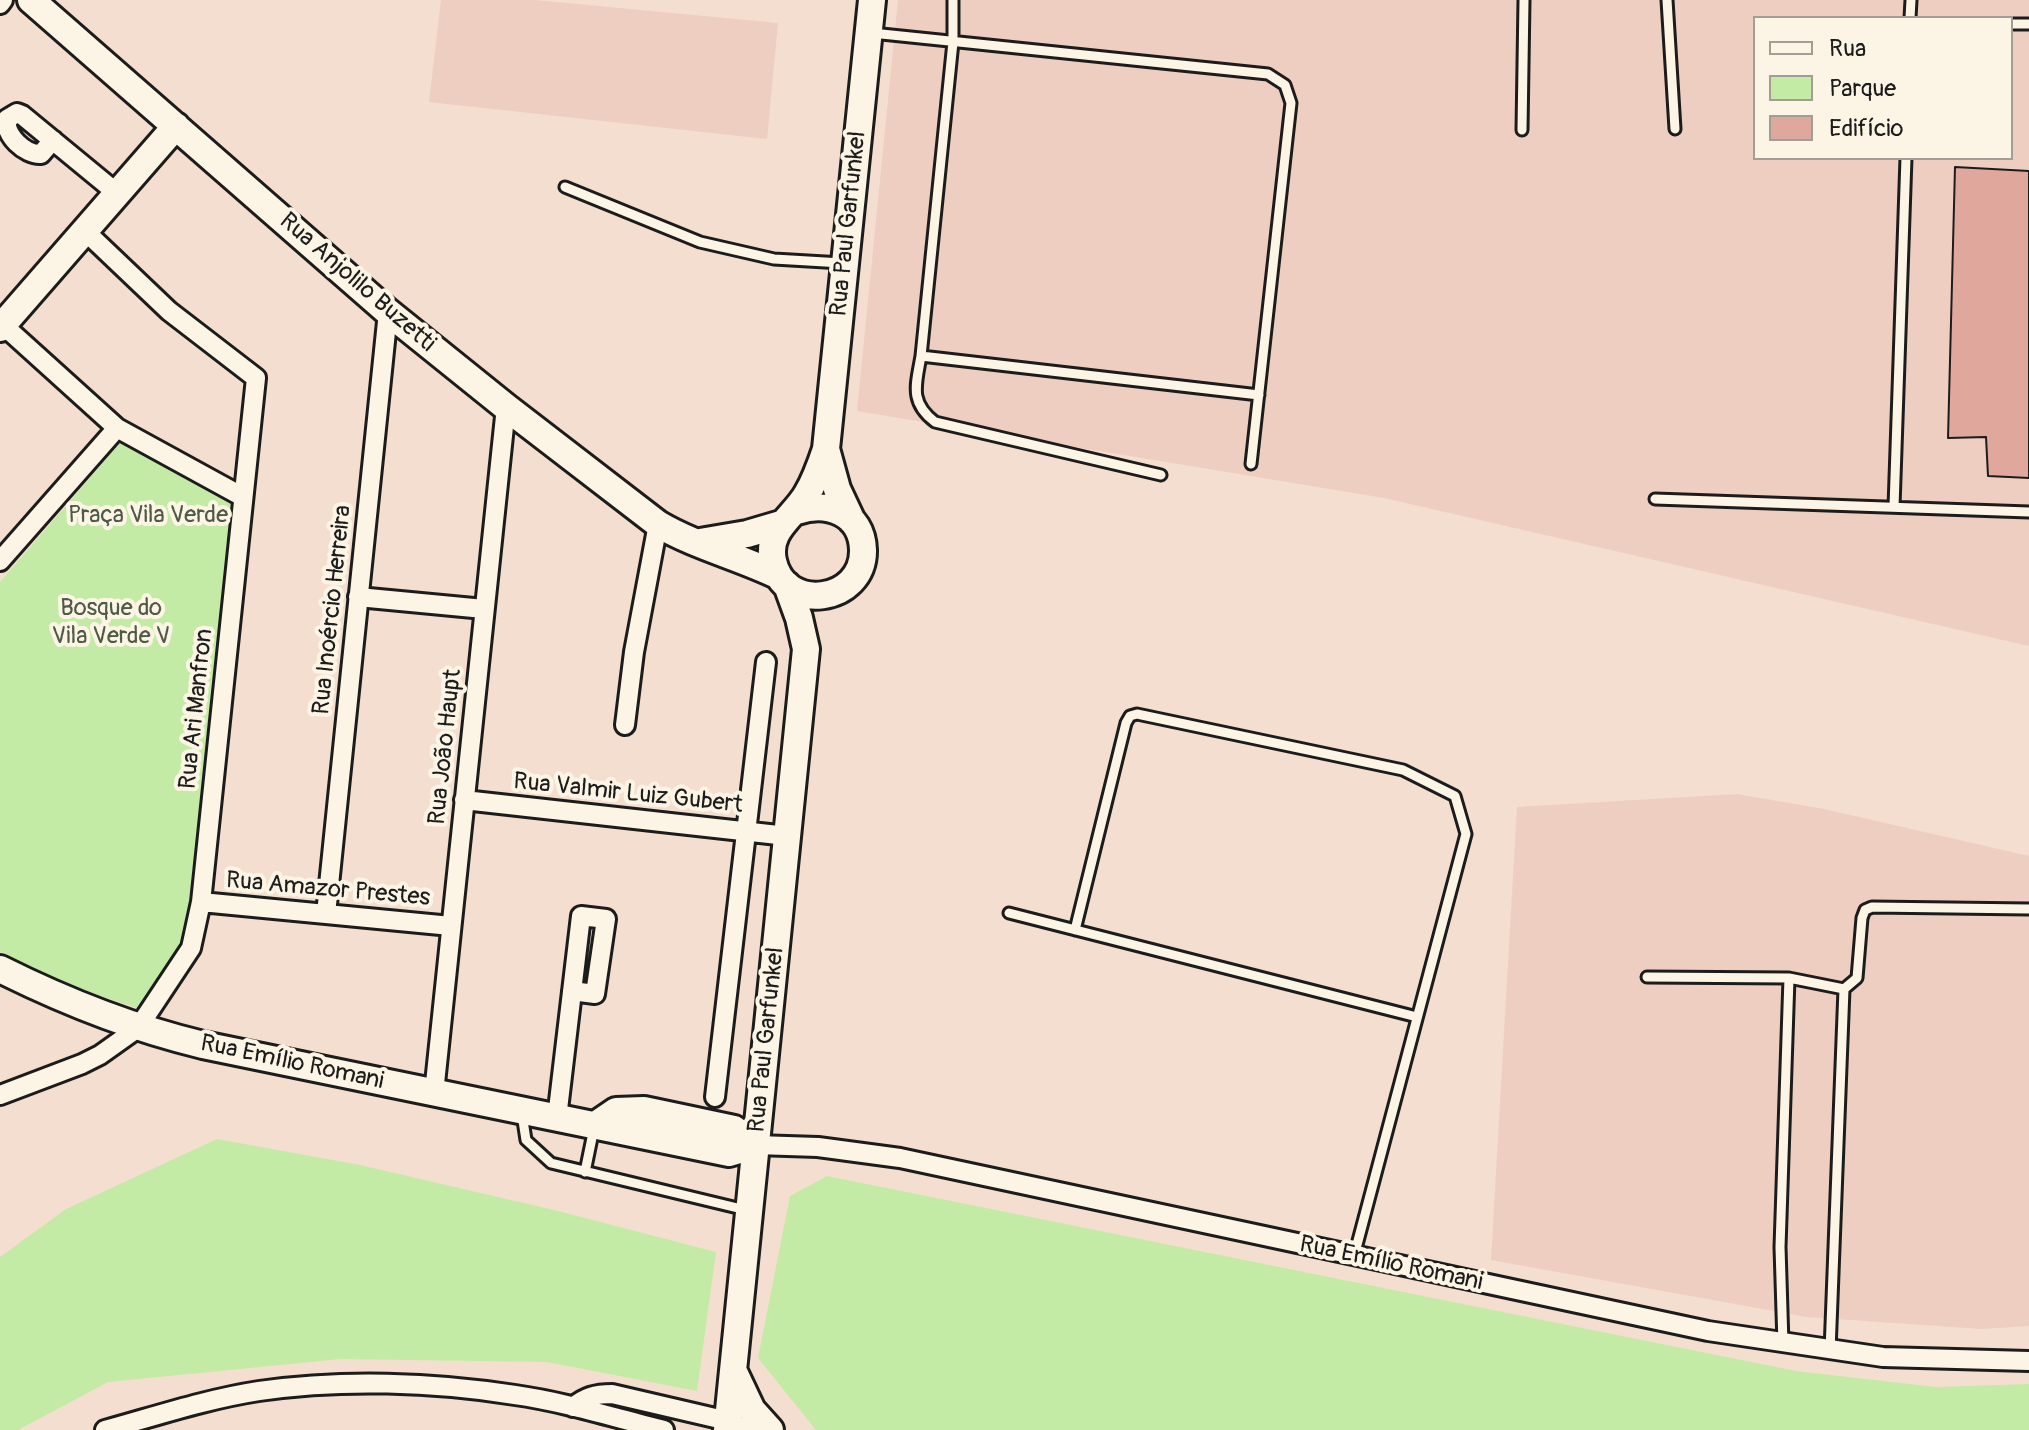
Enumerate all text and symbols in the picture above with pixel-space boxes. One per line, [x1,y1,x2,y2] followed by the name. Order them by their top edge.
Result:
[1753,16,2013,160] legend
[1829,34,1866,63] text: Rua
[1829,74,1896,103] text: Parque
[1829,114,1903,143] text: Edifício
[825,130,873,318] street label: Rua Paul Garfunkel
[273,207,441,359] street label: Rua Anjolilo Buzetti
[68,502,228,530] park label: Praça Vila Verde
[308,504,358,716] street label: Rua Inoércio Herreira
[52,595,170,651] park label: Bosque do Vila Verde V
[174,627,220,791] street label: Rua Ari Manfron
[424,668,468,826] street label: Rua João Haupt
[512,768,744,820] street label: Rua Valmir Luiz Gubert
[225,867,431,913] street label: Rua Amazor Prestes
[743,946,791,1134] street label: Rua Paul Garfunkel
[198,1030,386,1096] street label: Rua Emílio Romani
[1297,1231,1485,1297] street label: Rua Emílio Romani

